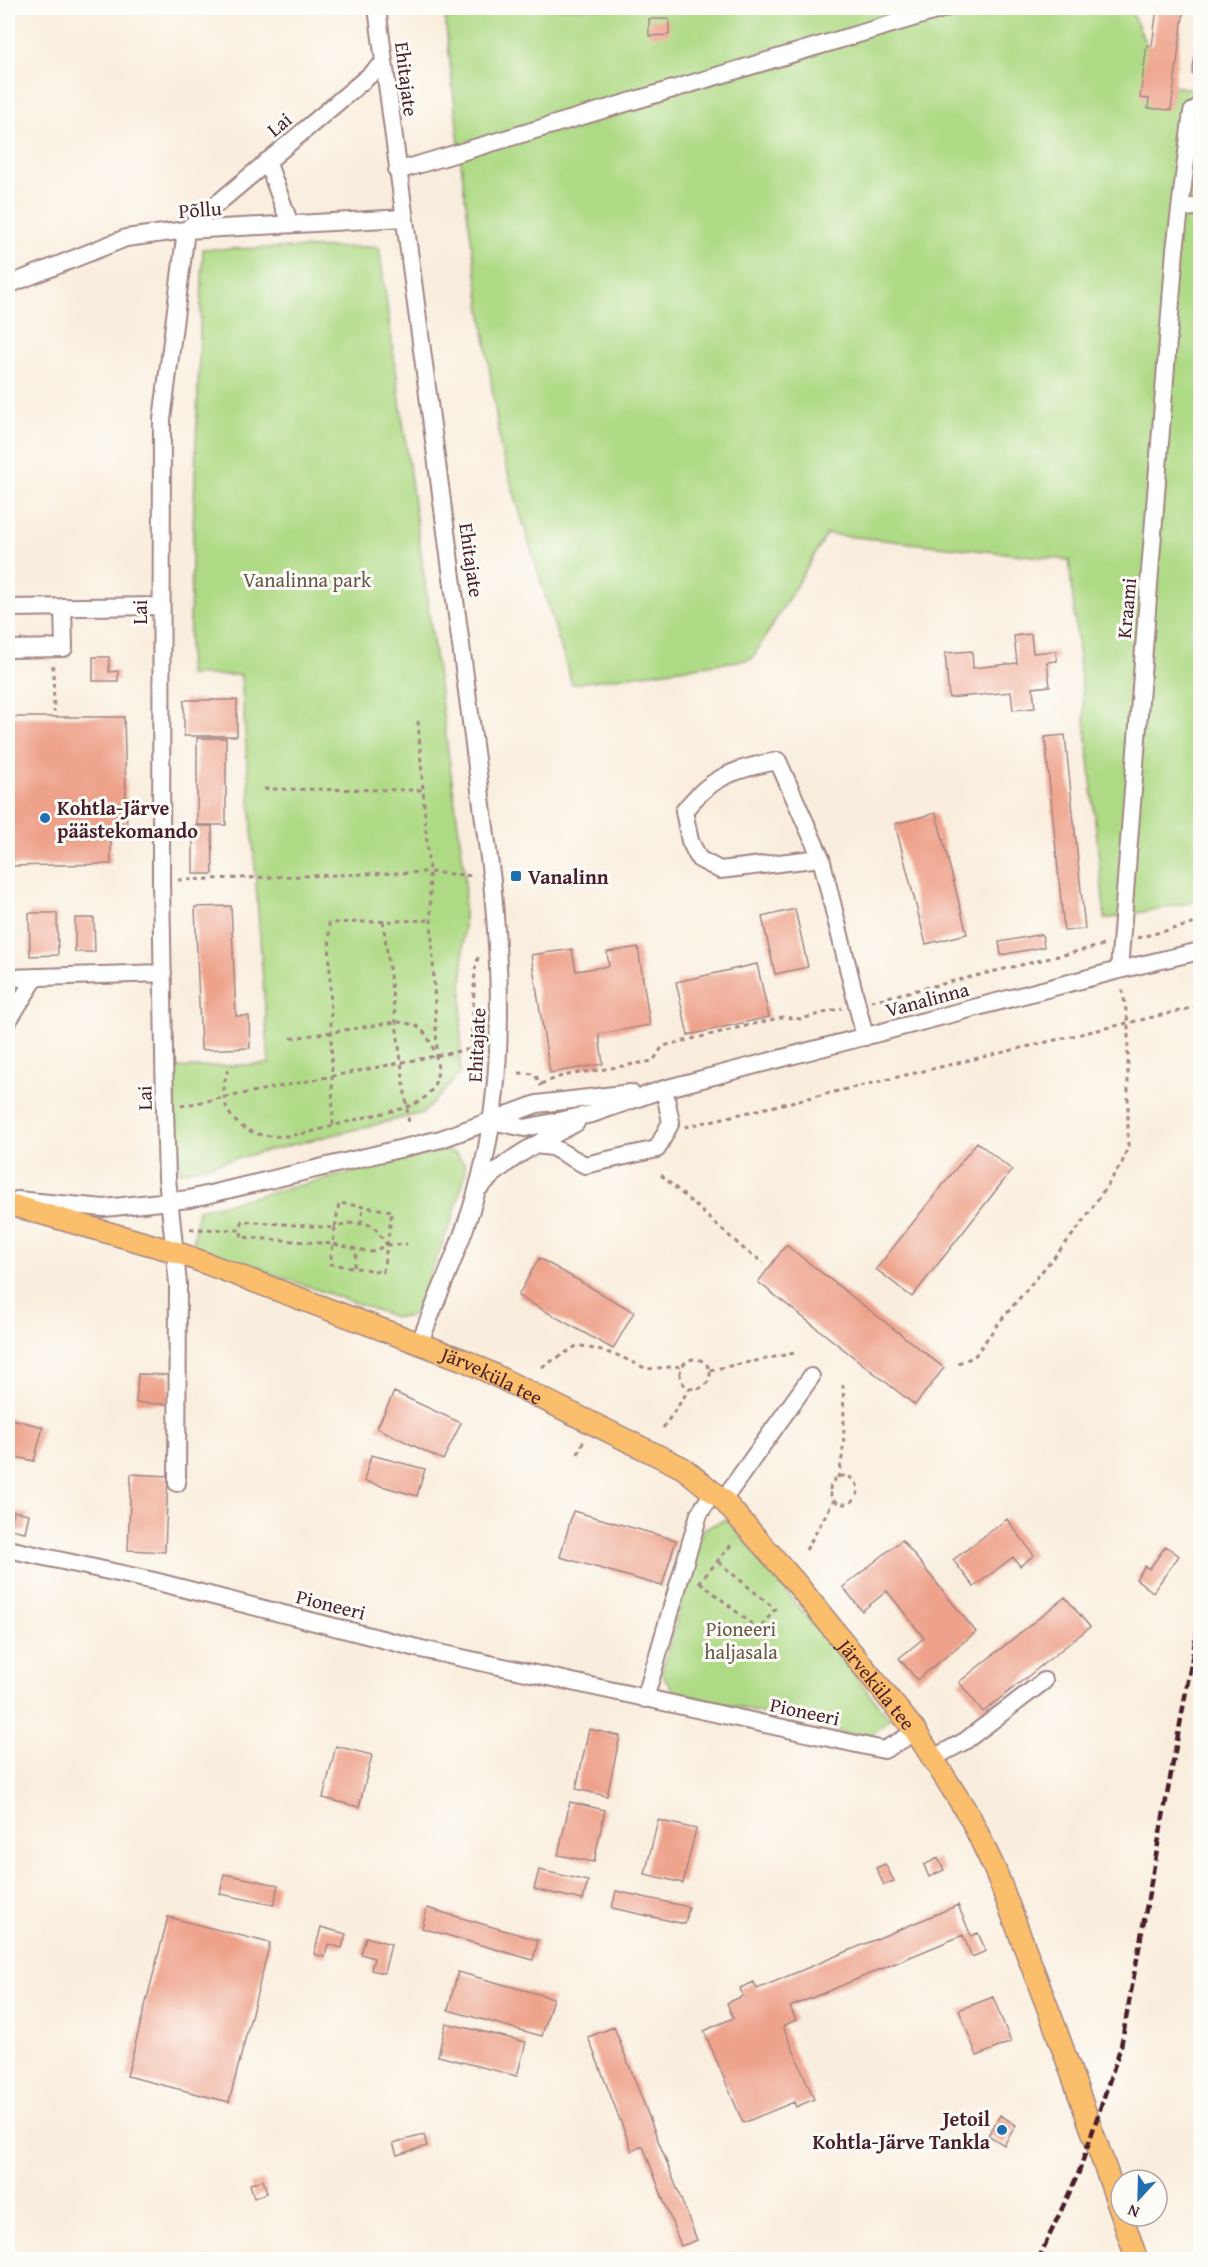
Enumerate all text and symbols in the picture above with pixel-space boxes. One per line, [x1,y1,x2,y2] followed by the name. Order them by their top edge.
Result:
[388,40,426,118] street label: Ehitajate
[260,105,298,143] street label: Lai
[178,193,223,225] street label: Põllu
[452,521,492,599] street label: Ehitajate
[243,565,372,594] park label: Vanalinna park
[1109,576,1143,640] street label: Kraami
[125,599,154,624] street label: Lai
[57,793,198,845] place label: Kohtla-Järve päästekomando
[38,811,52,825] marker: Kohtla-Järve päästekomando
[528,862,609,891] place label: Vanalinn
[509,869,523,883] marker: Vanalinn
[882,974,972,1024] street label: Vanalinna
[460,1007,492,1083] street label: Ehitajate
[129,1085,159,1111] street label: Lai
[435,1338,548,1411] street label: Järveküla tee
[293,1581,369,1627] street label: Pioneeri
[704,1614,778,1666] park label: Pioneeri haljasala
[830,1630,923,1736] street label: Järveküla tee
[768,1689,843,1733] street label: Pioneeri
[812,2104,991,2156] place label: Jetoil Kohtla-Järve Tankla
[995,2123,1009,2137] marker: Jetoil Kohtla-Järve Tankla
[1109,2168,1169,2228] north arrow
[1124,2199,1143,2225] text: N

